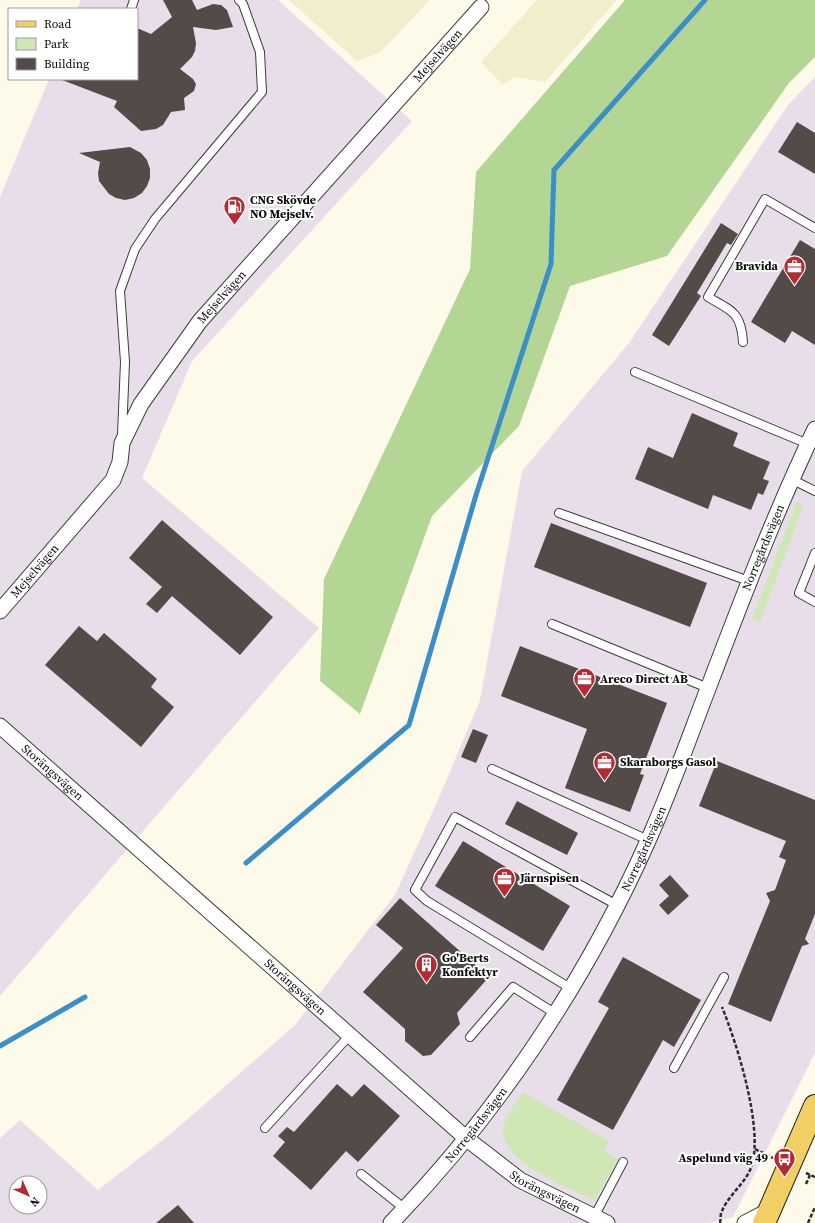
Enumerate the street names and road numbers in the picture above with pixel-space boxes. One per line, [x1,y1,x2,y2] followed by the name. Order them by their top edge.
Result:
[410,25,466,85] street label: Mejselvägen
[194,267,250,327] street label: Mejselvägen
[738,502,788,593] street label: Norregårdsvägen
[7,541,62,601] street label: Mejselvägen
[18,741,87,804] street label: Storängsvägen
[618,804,670,894] street label: Norregårdsvägen
[261,955,330,1019] street label: Storängsvägen
[441,1084,511,1166] street label: Norregårdsvägen
[506,1167,583,1217] street label: Storängsvägen

